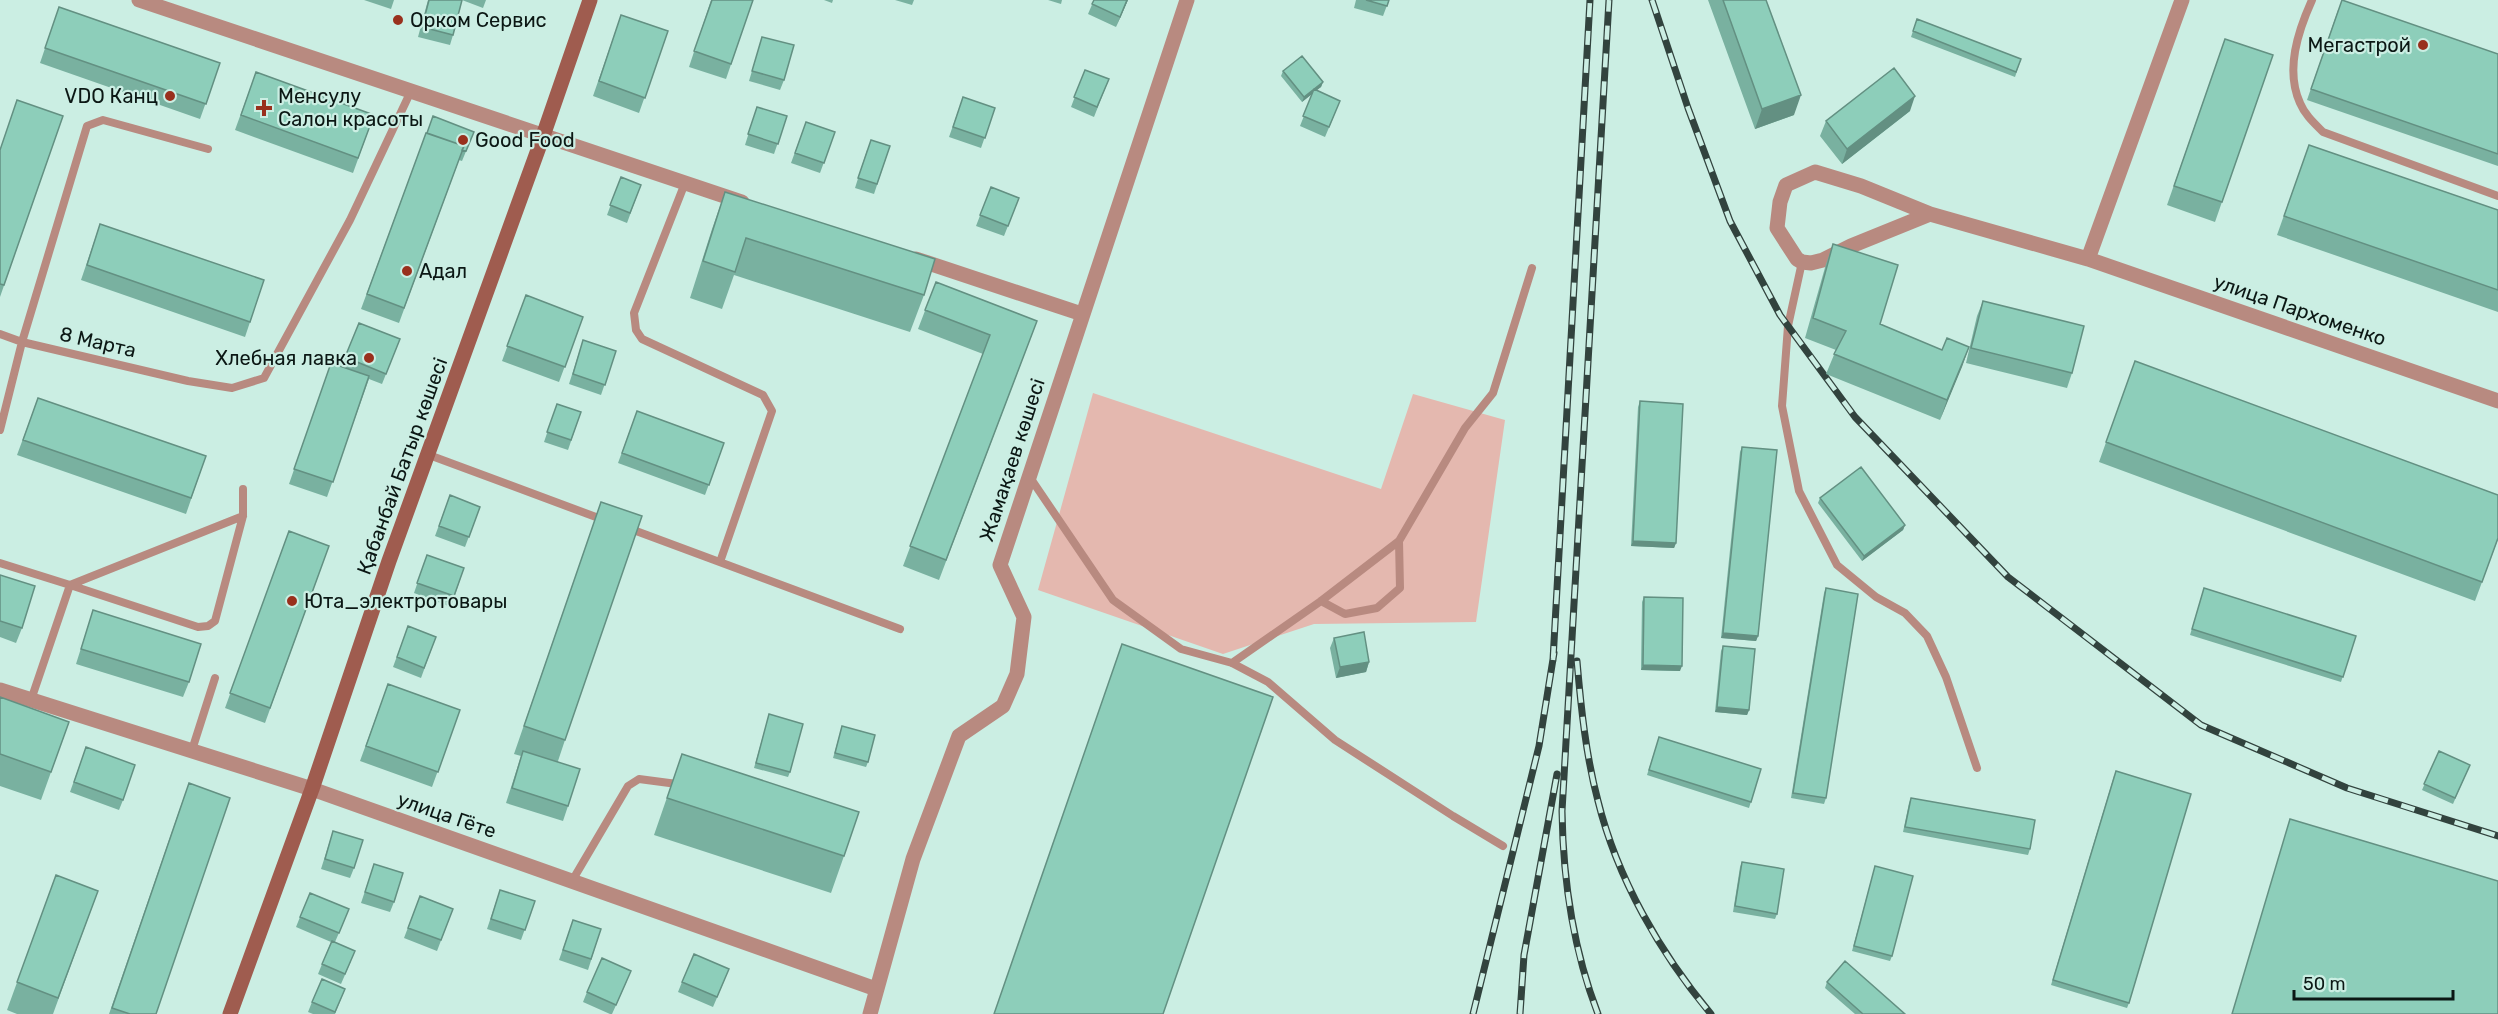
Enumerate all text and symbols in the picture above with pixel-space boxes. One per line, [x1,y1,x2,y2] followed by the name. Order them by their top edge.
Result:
[410,8,547,32] place label: Орком Сервис
[391,13,405,27] marker: Орком Сервис
[2307,33,2411,57] place label: Мегастрой
[2416,38,2430,52] marker: Мегастрой
[64,84,158,108] place label: VDO Канц
[278,84,423,131] place label: Менсулу Салон красоты
[163,89,177,103] marker: VDO Канц
[255,99,273,117] marker: Менсулу Салон красоты
[475,128,575,152] place label: Good Food
[456,133,470,147] marker: Good Food
[419,259,467,283] place label: Адал
[400,264,414,278] marker: Адал
[2211,269,2389,351] street label: улица Пархоменко
[57,322,139,362] street label: 8 Марта
[215,346,357,370] place label: Хлебная лавка
[362,351,376,365] marker: Хлебная лавка
[352,354,452,578] street label: Қабанбай Батыр көшесі
[974,375,1050,545] street label: Жамақаев көшесі
[304,589,507,613] place label: Юта_электротовары
[285,594,299,608] marker: Юта_электротовары
[394,787,500,843] street label: улица Гёте
[2294,963,2453,1001] scale bar
[2303,973,2346,995] text: 50 m

